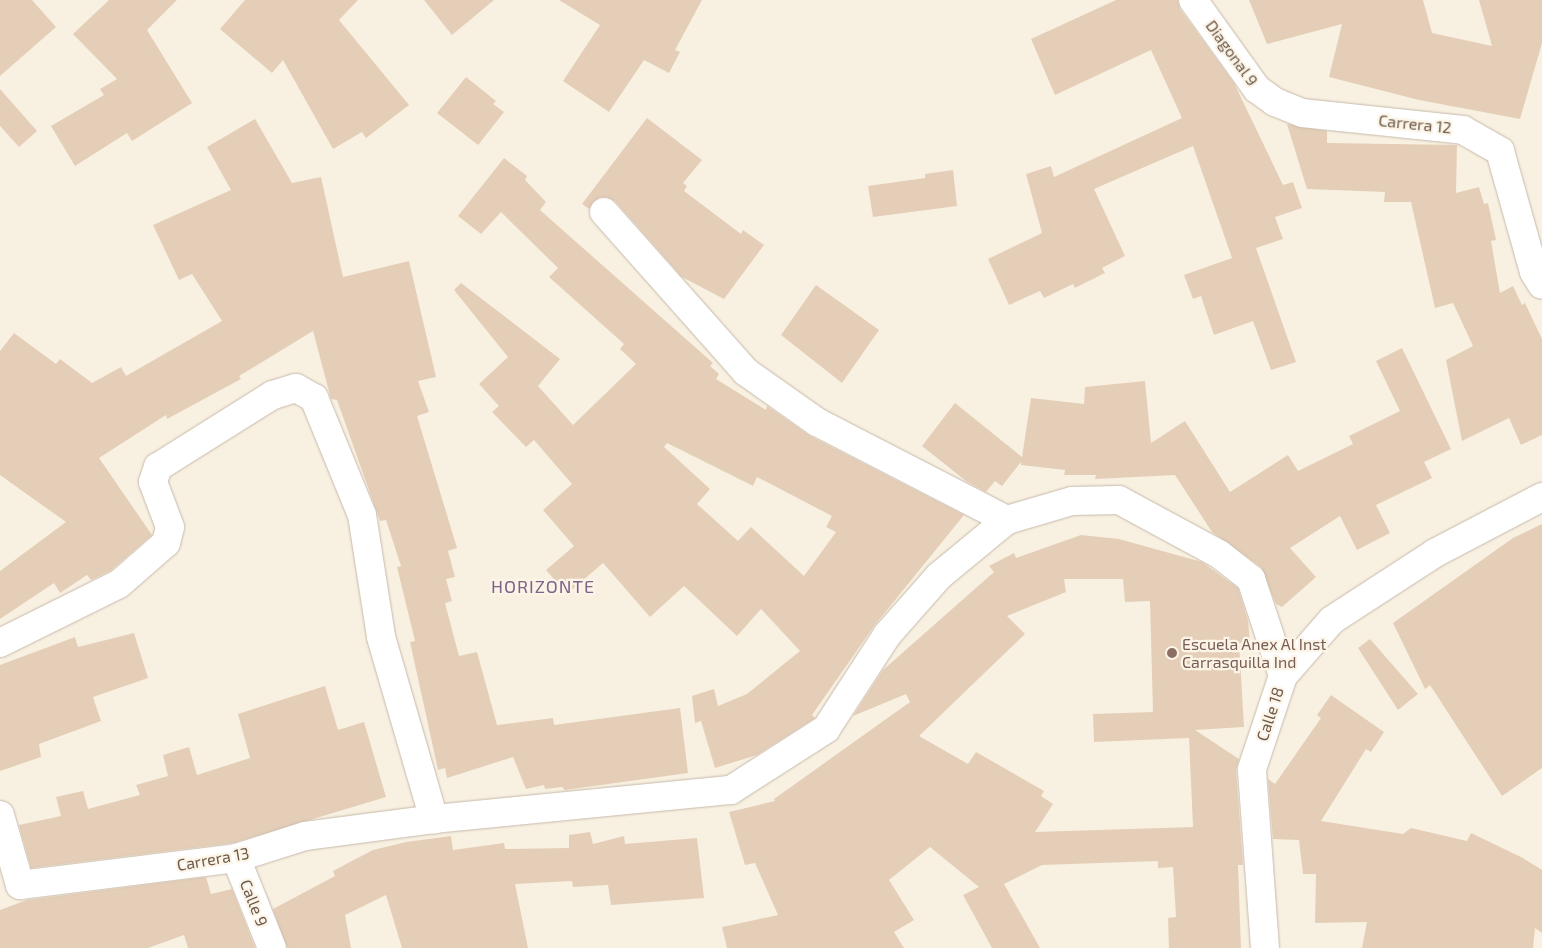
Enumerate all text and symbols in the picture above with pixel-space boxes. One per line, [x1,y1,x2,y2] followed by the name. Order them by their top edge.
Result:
[1202,16,1262,90] street label: Diagonal 9
[1378,111,1452,137] street label: Carrera 12
[490,575,596,597] district label: HORIZONTE
[1182,634,1328,672] place label: Escuela Anex Al Inst Carrasquilla Ind
[1166,647,1178,659] marker: Escuela Anex Al Inst Carrasquilla Ind
[1252,685,1288,743] street label: Calle 18
[175,843,251,875] street label: Carrera 13
[236,877,272,929] street label: Calle 9

